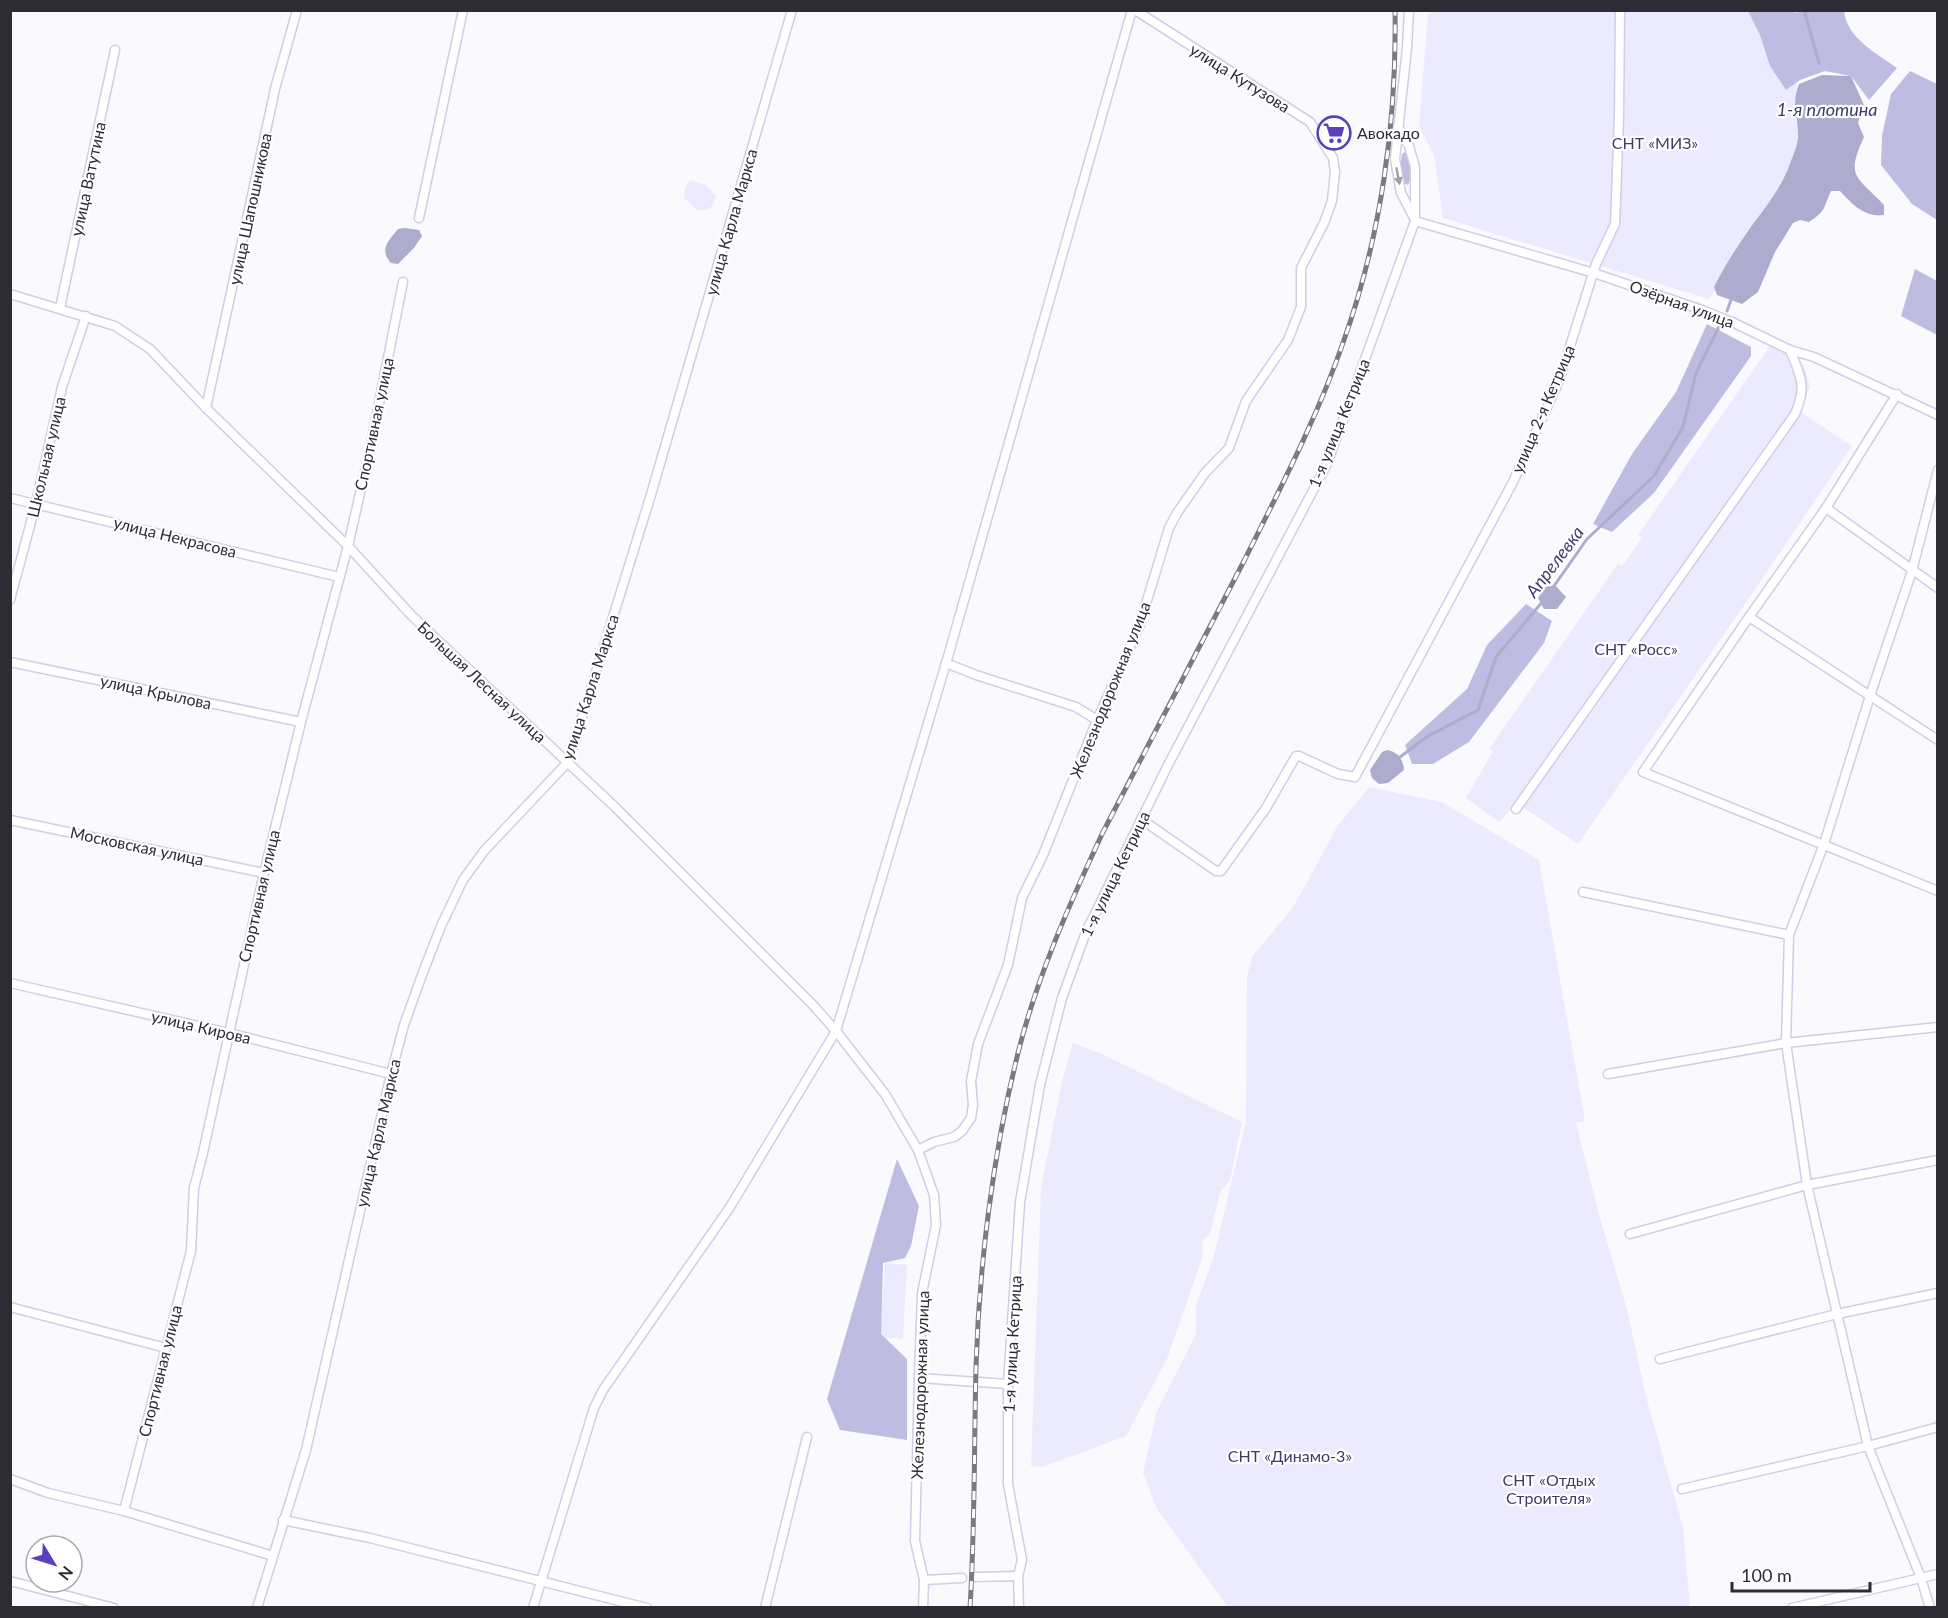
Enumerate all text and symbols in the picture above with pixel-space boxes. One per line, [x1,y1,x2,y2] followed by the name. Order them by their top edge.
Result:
[1187,39,1294,116] street label: улица Кутузова
[1777,98,1878,120] water label: 1-я плотина
[1316,115,1352,151] supermarket icon: Авокадо
[66,120,109,238] street label: улица Ватутина
[1357,123,1420,142] place label: Авокадо
[224,131,275,287] street label: улица Шапошникова
[1612,133,1698,152] park label: СНТ «МИЗ»
[700,146,761,297] street label: улица Карла Маркса
[1394,167,1403,186] one-way arrow
[1627,276,1737,331] street label: Озёрная улица
[1507,342,1578,476] street label: улица 2-я Кетрица
[350,356,397,492] street label: Спортивная улица
[1304,356,1373,490] street label: 1-я улица Кетрица
[22,395,69,519] street label: Школьная улица
[112,512,238,561] street label: улица Некрасова
[1520,521,1588,602] water label: Апрелевка
[1065,599,1154,781] street label: Железнодорожная улица
[557,612,622,762] street label: улица Карла Маркса
[414,617,551,746] street label: Большая Лесная улица
[1594,639,1678,658] park label: СНТ «Росс»
[99,670,213,713] street label: улица Крылова
[1076,808,1153,940] street label: 1-я улица Кетрица
[69,822,206,869] street label: Московская улица
[234,828,283,964] street label: Спортивная улица
[150,1006,253,1047] street label: улица Кирова
[351,1057,404,1209] street label: улица Карла Маркса
[998,1275,1025,1413] street label: 1-я улица Кетрица
[907,1290,932,1480] street label: Железнодорожная улица
[134,1303,185,1439] street label: Спортивная улица
[1228,1446,1352,1465] park label: СНТ «Динамо-3»
[1503,1470,1595,1507] park label: СНТ «Отдых Строителя»
[24,1534,84,1594] north arrow
[1732,1555,1870,1593] scale bar
[55,1563,77,1584] text: N
[1741,1564,1792,1586] text: 100 m

